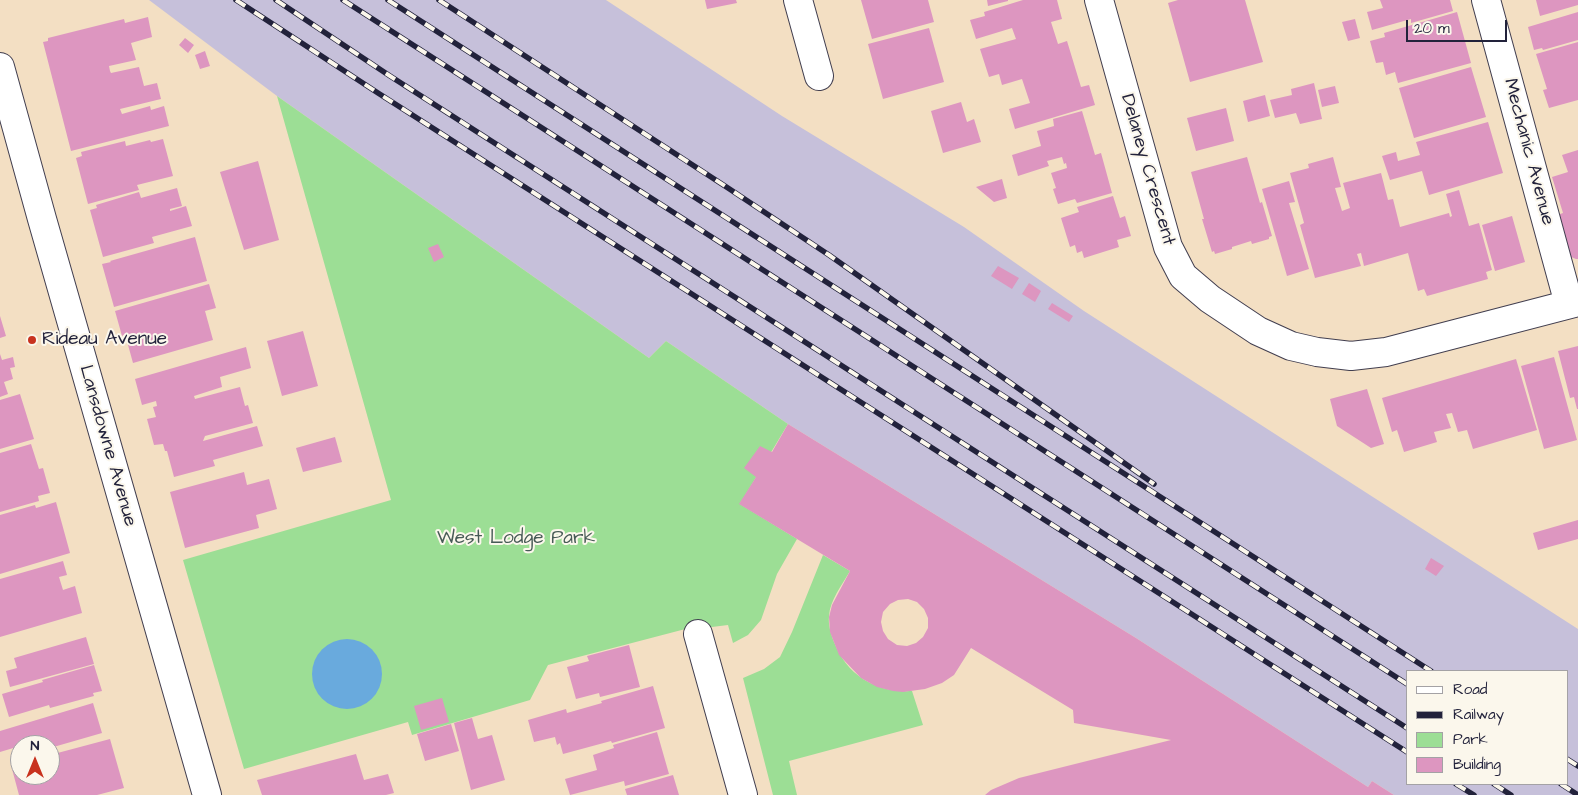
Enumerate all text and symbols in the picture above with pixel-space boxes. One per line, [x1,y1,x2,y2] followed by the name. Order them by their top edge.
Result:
[1408,10,1509,42] scale bar
[1414,18,1450,39] text: 20 m
[1497,76,1559,228] street label: Mechanic Avenue
[1114,92,1180,248] street label: Delaney Crescent
[42,329,167,351] place label: Rideau Avenue
[26,334,38,346] marker: Rideau Avenue
[73,363,141,529] street label: Lansdowne Avenue
[437,528,595,550] park label: West Lodge Park
[1406,670,1568,785] legend
[1453,679,1487,700] text: Road
[1453,704,1504,725] text: Railway
[1453,729,1488,750] text: Park
[10,735,60,785] north arrow
[31,736,39,756] text: N
[1453,754,1501,775] text: Building

